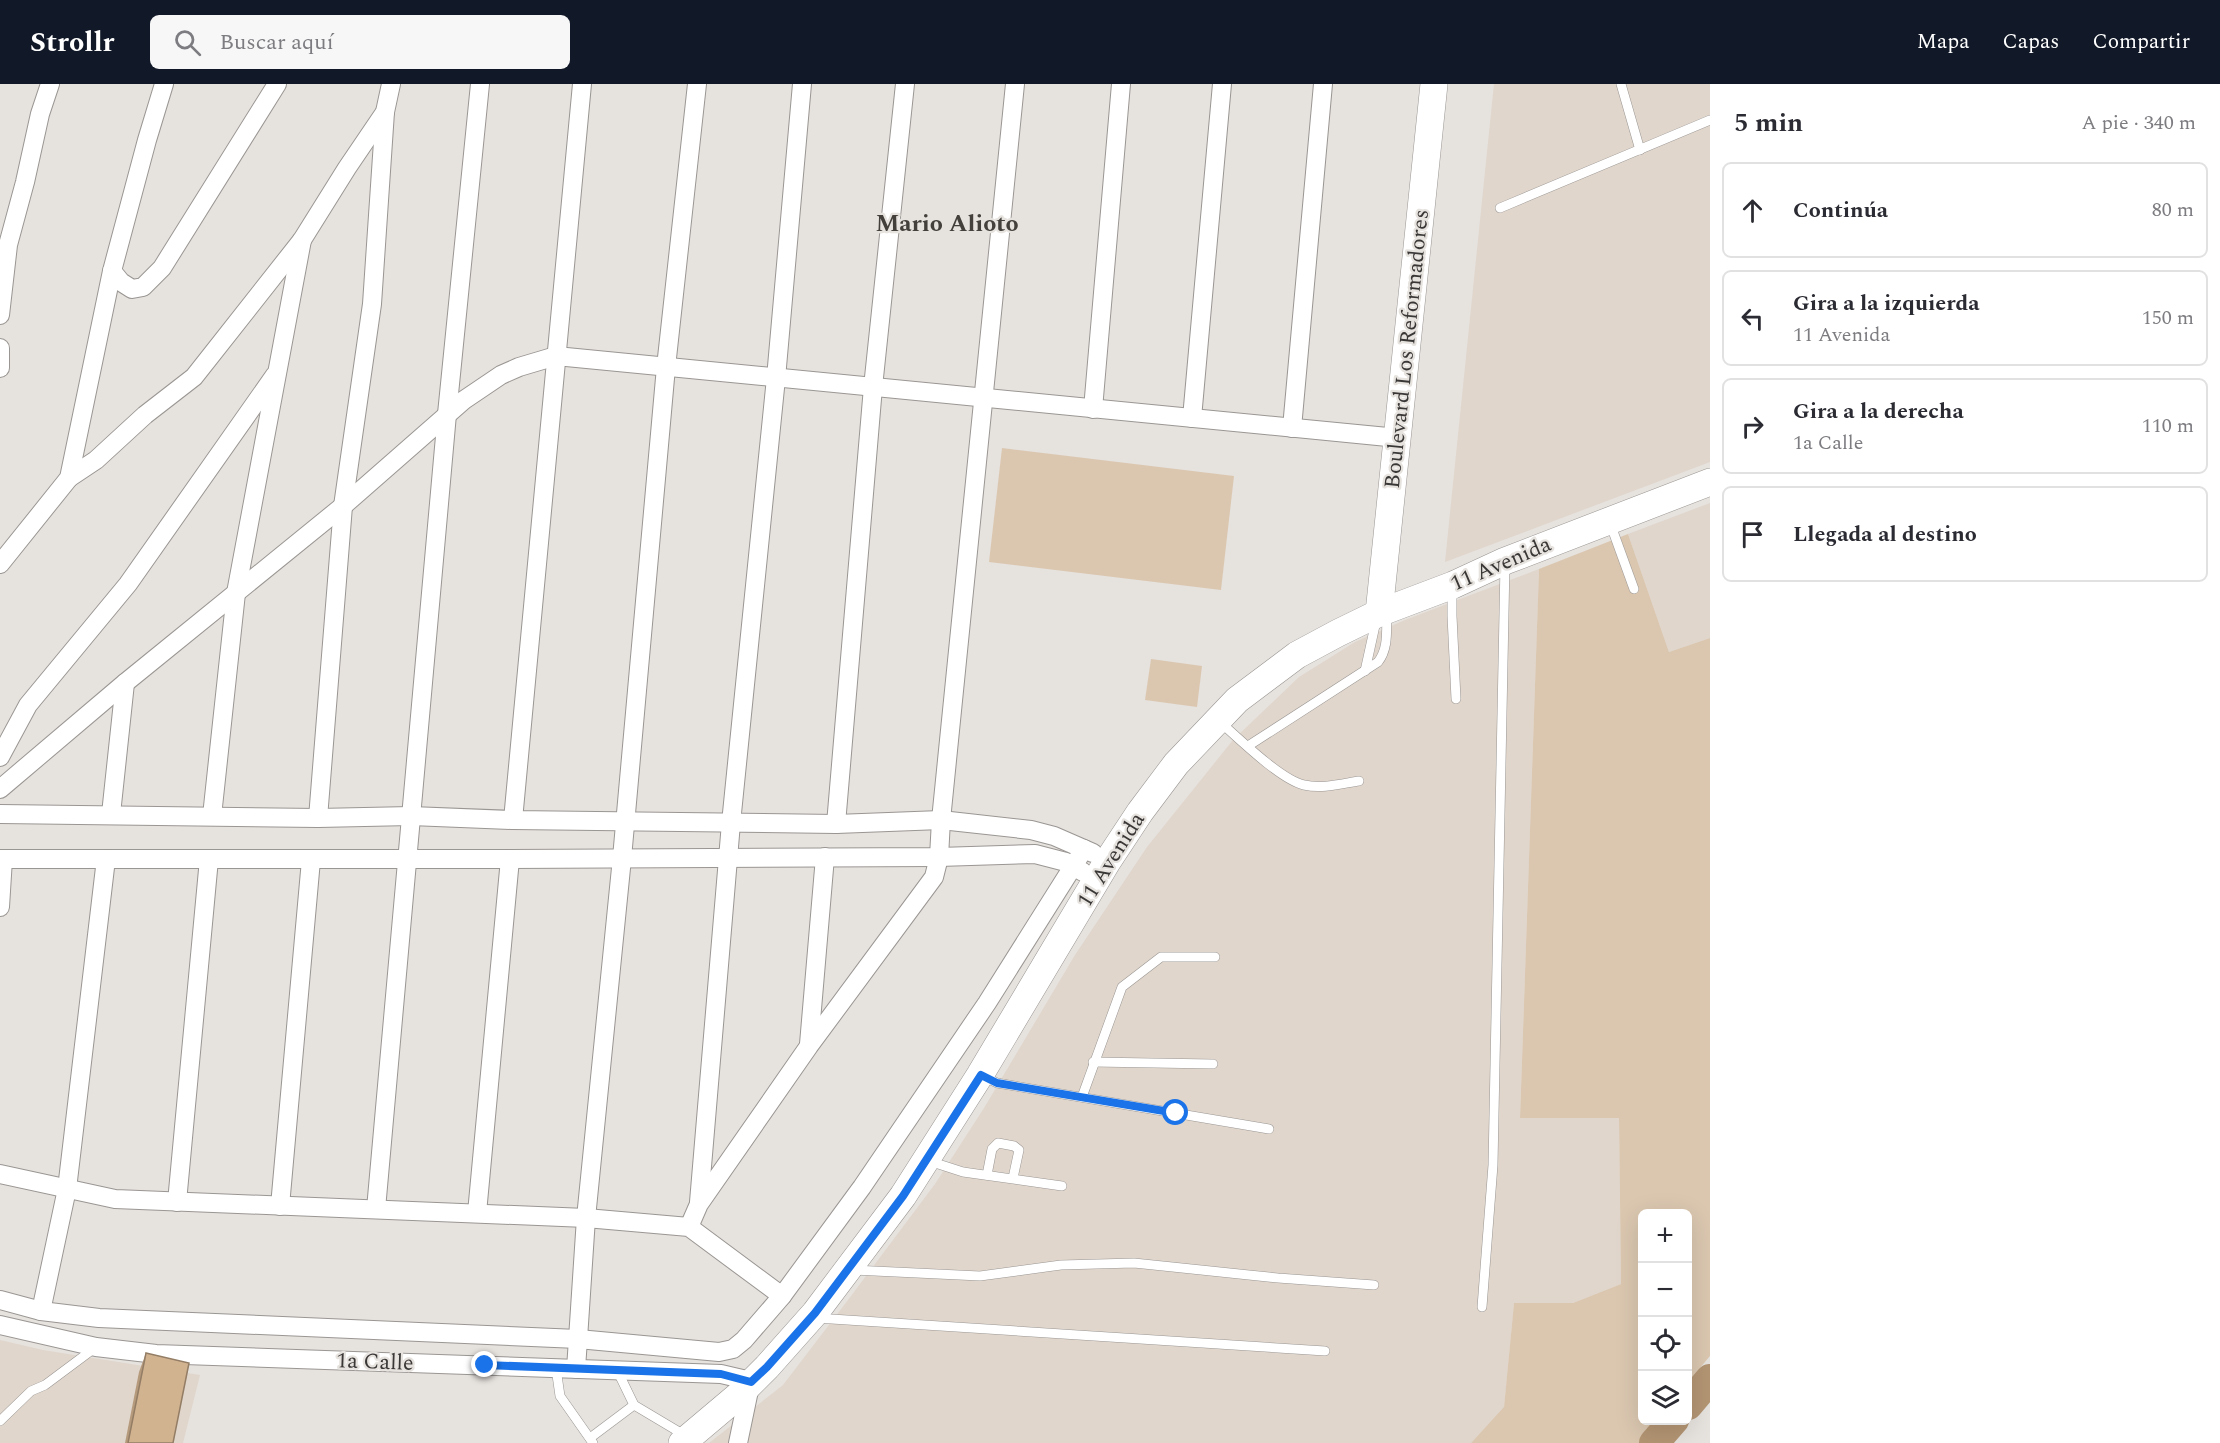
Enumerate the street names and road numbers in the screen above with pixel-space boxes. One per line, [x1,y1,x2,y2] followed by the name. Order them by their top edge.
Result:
[1376,208,1438,490] street label: Boulevard Los Reformadores
[1445,528,1557,600] street label: 11 Avenida
[1069,806,1153,914] street label: 11 Avenida
[336,1344,414,1380] street label: 1a Calle

